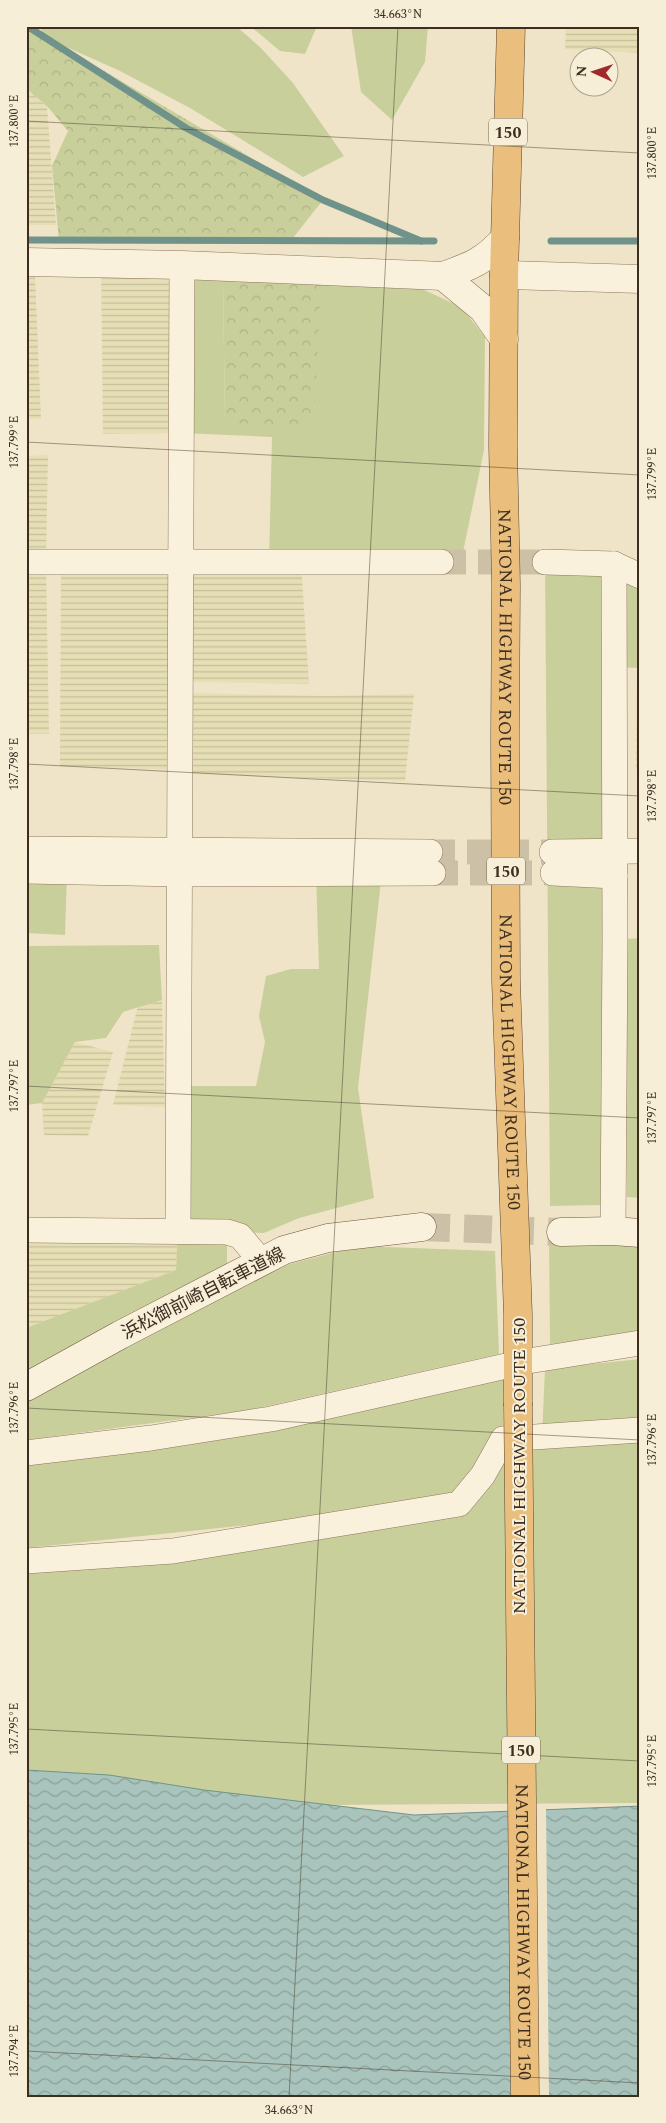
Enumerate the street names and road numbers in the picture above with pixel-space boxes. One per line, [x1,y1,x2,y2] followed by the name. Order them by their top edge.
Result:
[489,118,527,146] road number: 150
[490,508,519,805] street label: NATIONAL HIGHWAY ROUTE 150
[487,858,525,884] road number: 150
[492,914,527,1210] street label: NATIONAL HIGHWAY ROUTE 150
[117,1241,290,1346] street label: 浜松御前崎自転車道線
[506,1318,533,1614] street label: NATIONAL HIGHWAY ROUTE 150
[502,1736,540,1764] road number: 150
[508,1784,538,2080] street label: NATIONAL HIGHWAY ROUTE 150

